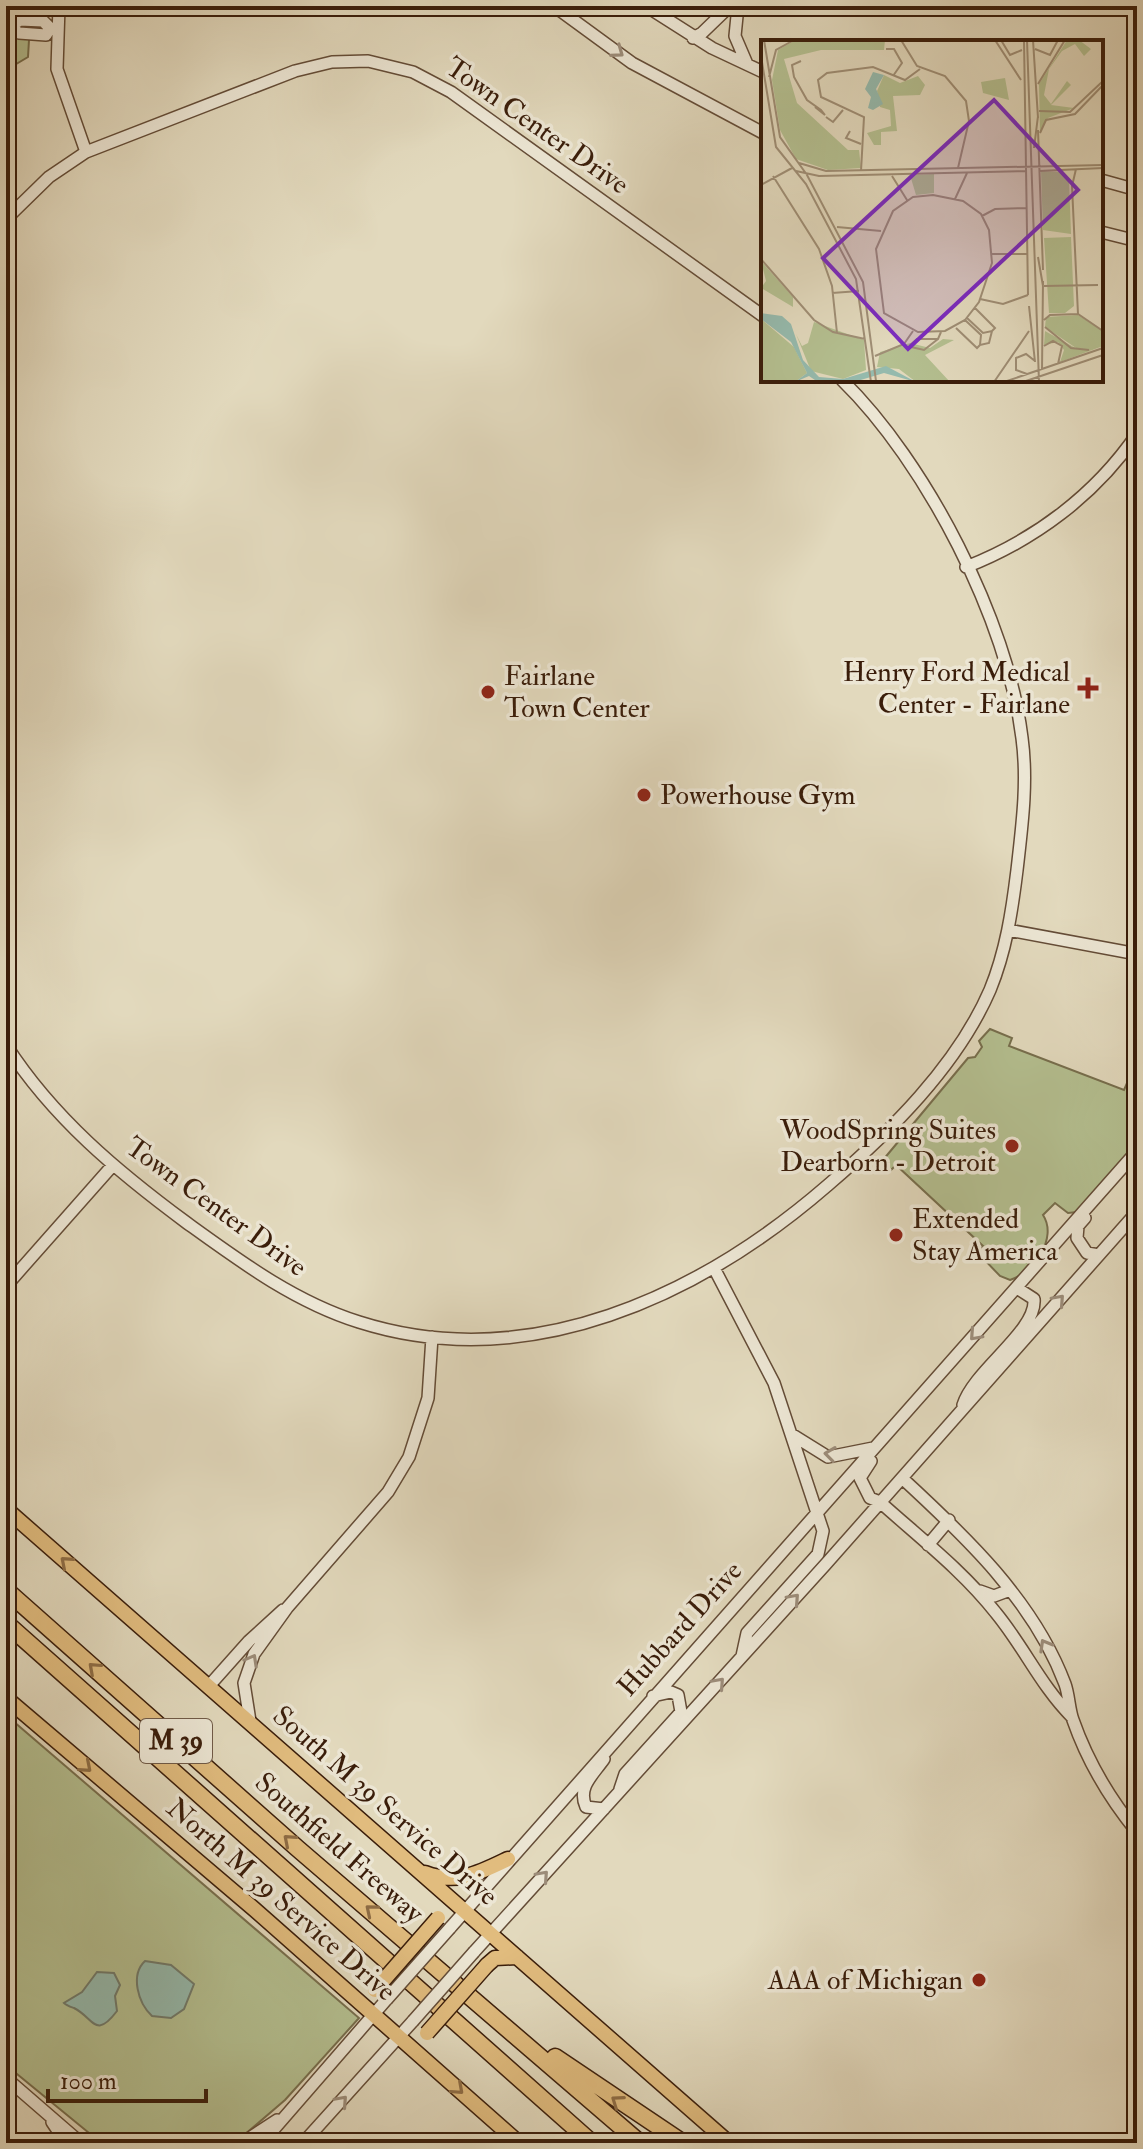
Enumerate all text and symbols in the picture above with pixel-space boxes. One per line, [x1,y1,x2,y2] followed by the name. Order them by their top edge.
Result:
[761,40,1103,382] inset map
[609,42,623,57] one-way arrow
[439,50,636,202] street label: Town Center Drive
[843,655,1070,722] place label: Henry Ford Medical Center - Fairlane
[504,659,650,726] place label: Fairlane Town Center
[1077,677,1099,699] marker: Henry Ford Medical Center - Fairlane
[479,683,497,701] marker: Fairlane Town Center
[660,778,856,813] place label: Powerhouse Gym
[635,786,653,804] marker: Powerhouse Gym
[779,1113,996,1180] place label: WoodSpring Suites Dearborn - Detroit
[118,1129,314,1285] street label: Town Center Drive
[1003,1137,1021,1155] marker: WoodSpring Suites Dearborn - Detroit
[912,1202,1058,1269] place label: Extended Stay America
[887,1226,905,1244] marker: Extended Stay America
[1049,1294,1064,1309] one-way arrow
[969,1326,984,1340] one-way arrow
[824,1446,837,1463] one-way arrow
[610,1554,750,1704] street label: Hubbard Drive
[60,1557,75,1571] one-way arrow
[784,1594,799,1609] one-way arrow
[1039,1639,1055,1654] one-way arrow
[242,1654,258,1669] one-way arrow
[88,1663,103,1678] one-way arrow
[709,1678,723,1693] one-way arrow
[265,1699,505,1914] street label: South M 39 Service Drive
[140,1719,212,1763] road number: M 39
[77,1757,92,1772] one-way arrow
[247,1765,431,1931] street label: Southfield Freeway
[159,1791,403,2009] street label: North M 39 Service Drive
[283,1835,298,1850] one-way arrow
[534,1870,548,1885] one-way arrow
[366,1905,380,1920] one-way arrow
[767,1963,963,1998] place label: AAA of Michigan
[970,1971,988,1989] marker: AAA of Michigan
[48,2053,206,2103] scale bar
[60,2066,117,2097] text: 100 m
[449,2079,464,2093] one-way arrow
[332,2095,346,2110] one-way arrow
[612,2096,626,2111] one-way arrow

